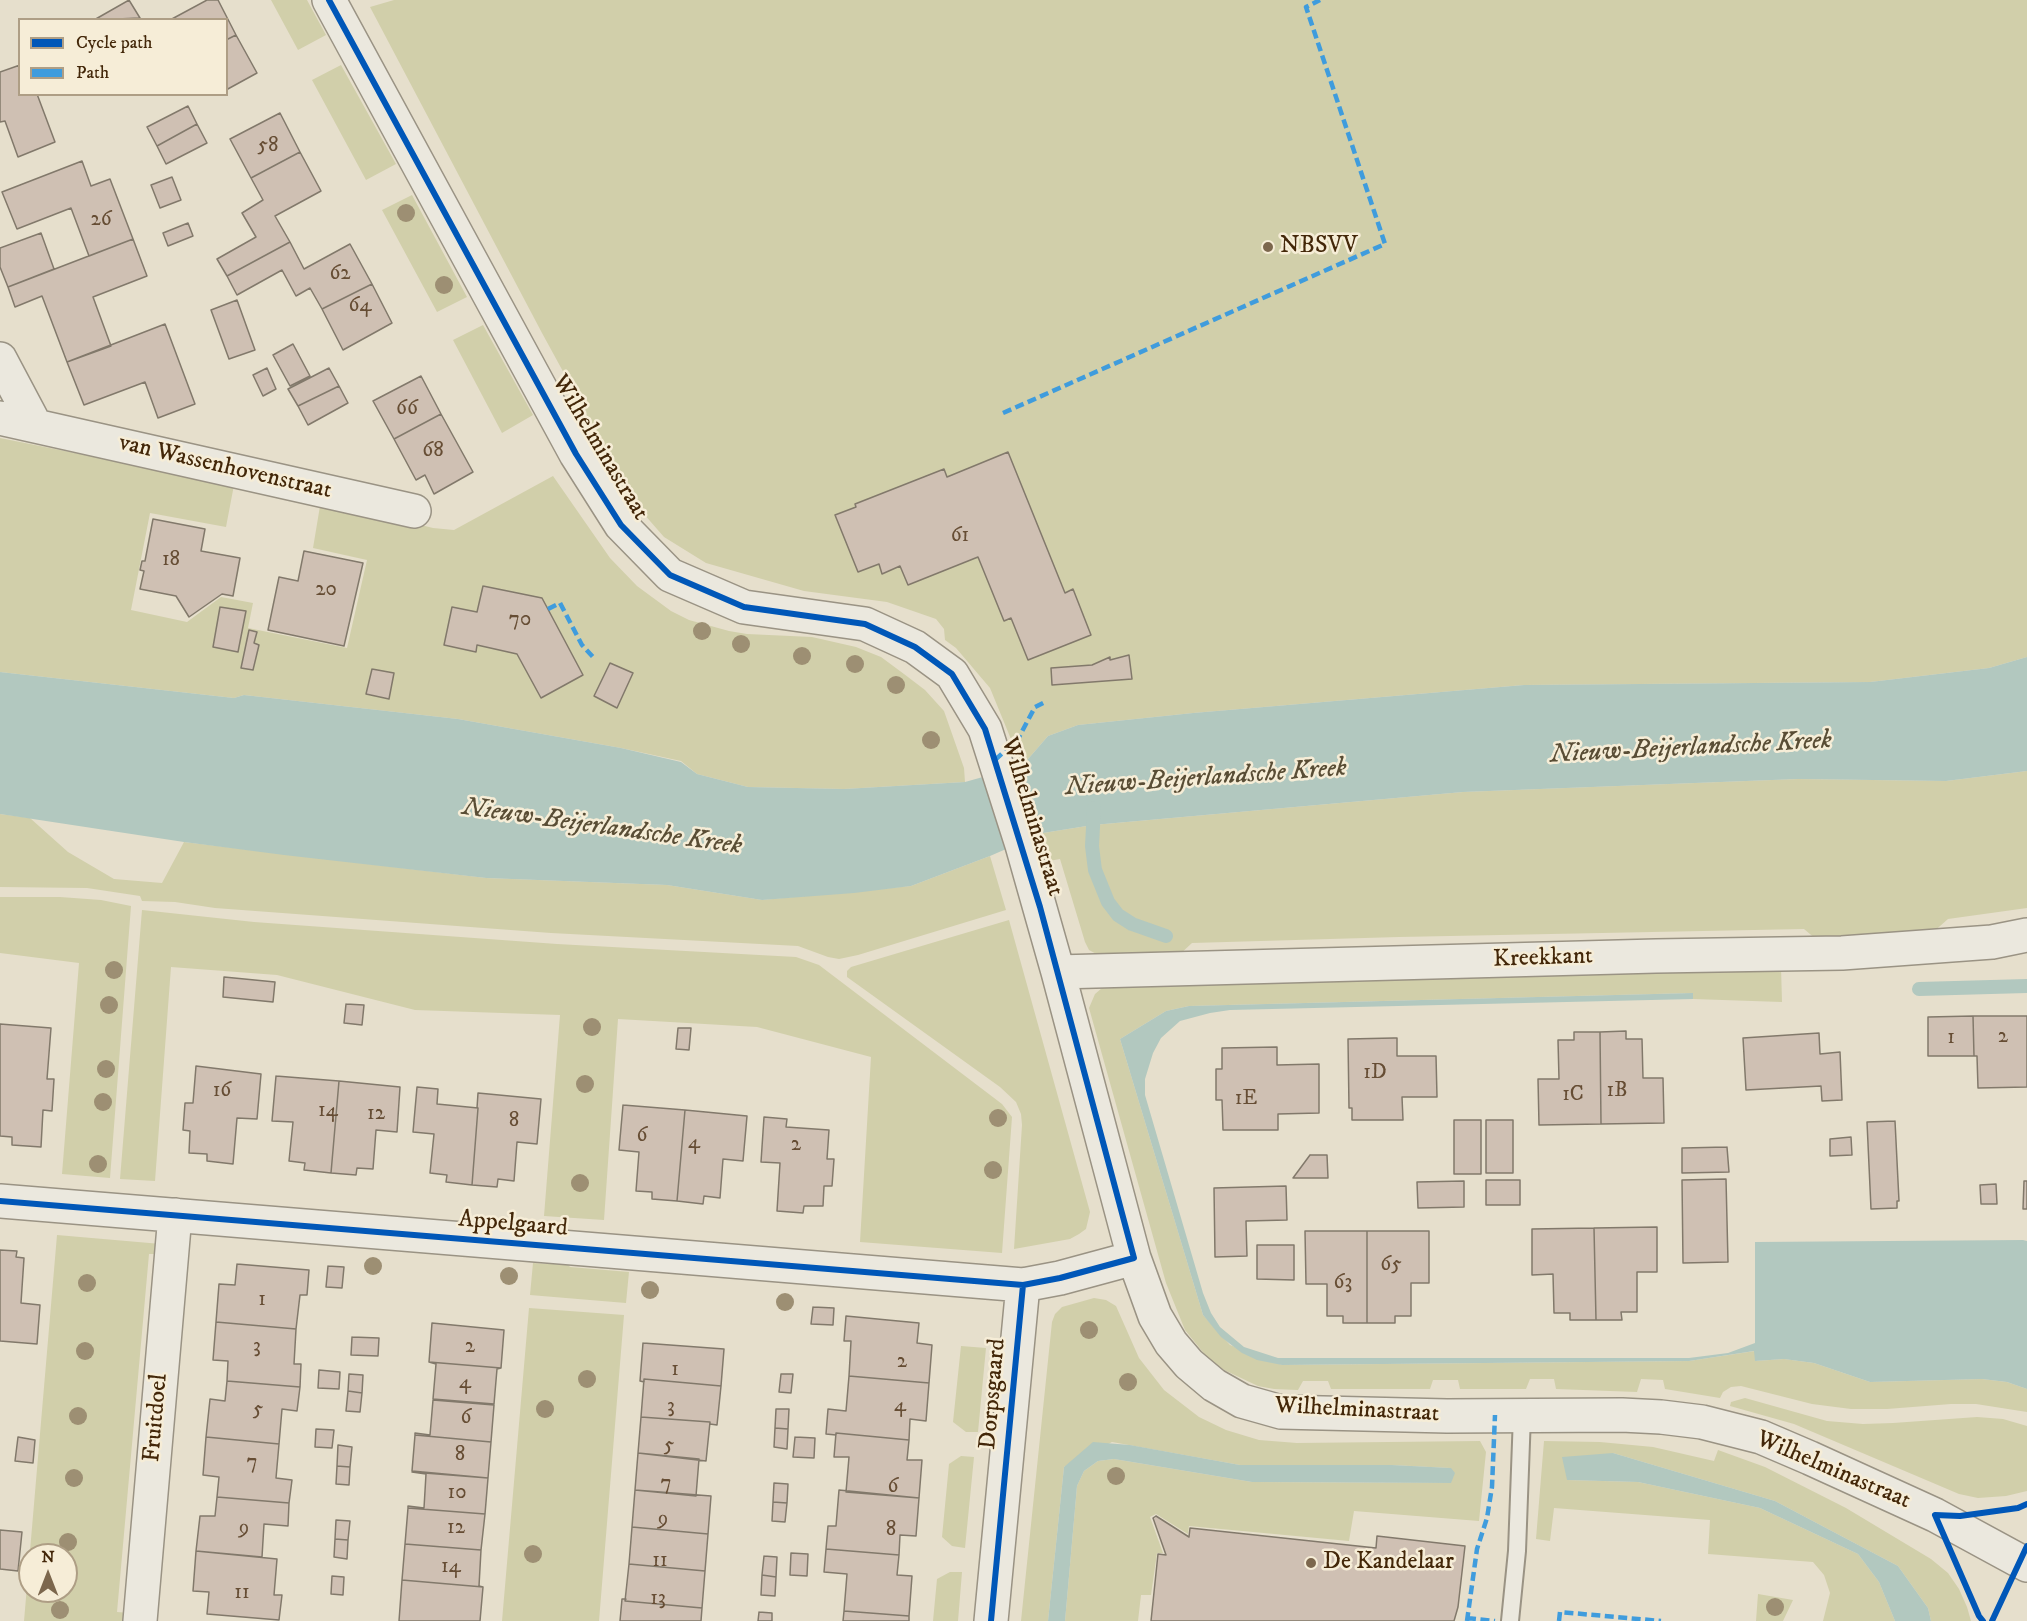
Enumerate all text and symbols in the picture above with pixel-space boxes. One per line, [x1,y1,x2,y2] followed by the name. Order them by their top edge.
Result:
[18,18,228,96] legend
[76,32,153,54] text: Cycle path
[76,62,109,84] text: Path
[258,134,278,160] house number: 58
[90,208,112,234] house number: 26
[1280,233,1358,261] place label: NBSVV
[1261,240,1275,254] marker: NBSVV
[329,262,351,288] house number: 62
[348,294,372,320] house number: 64
[544,370,654,526] street label: Wilhelminastraat
[396,397,418,423] house number: 66
[116,429,334,507] street label: van Wassenhovenstraat
[422,439,444,465] house number: 68
[951,524,969,550] house number: 61
[162,548,180,574] house number: 18
[315,578,337,604] house number: 20
[509,608,531,634] house number: 70
[1549,726,1833,772] water label: Nieuw-Beijerlandsche Kreek
[993,734,1069,900] street label: Wilhelminastraat
[1064,754,1348,804] water label: Nieuw-Beijerlandsche Kreek
[460,793,744,863] water label: Nieuw-Beijerlandsche Kreek
[1493,943,1593,975] street label: Kreekkant
[1998,1025,2008,1051] house number: 2
[1947,1026,1955,1052] house number: 1
[1363,1061,1387,1087] house number: 1D
[213,1079,231,1105] house number: 16
[1606,1079,1628,1105] house number: 1B
[1562,1083,1584,1109] house number: 1C
[1235,1087,1257,1113] house number: 1E
[318,1099,338,1125] house number: 14
[367,1102,385,1128] house number: 12
[509,1109,519,1135] house number: 8
[637,1124,647,1150] house number: 6
[688,1131,700,1157] house number: 4
[791,1133,801,1159] house number: 2
[457,1206,569,1244] street label: Appelgaard
[1380,1253,1402,1279] house number: 65
[1334,1271,1352,1297] house number: 63
[258,1288,266,1314] house number: 1
[253,1335,261,1361] house number: 3
[465,1335,475,1361] house number: 2
[975,1337,1013,1451] street label: Dorpsgaard
[897,1350,907,1376] house number: 2
[671,1358,679,1384] house number: 1
[459,1371,471,1397] house number: 4
[139,1373,175,1463] street label: Fruitdoel
[1274,1392,1440,1430] street label: Wilhelminastraat
[894,1394,906,1420] house number: 4
[667,1395,675,1421] house number: 3
[253,1398,263,1424] house number: 5
[461,1406,471,1432] house number: 6
[1752,1426,1914,1516] street label: Wilhelminastraat
[664,1434,674,1460] house number: 5
[455,1443,465,1469] house number: 8
[246,1451,258,1477] house number: 7
[660,1472,672,1498] house number: 7
[888,1475,898,1501] house number: 6
[448,1481,466,1507] house number: 10
[658,1508,668,1534] house number: 9
[447,1516,465,1542] house number: 12
[239,1517,249,1543] house number: 9
[886,1518,896,1544] house number: 8
[18,1543,78,1603] north arrow
[41,1547,55,1567] text: N
[652,1549,668,1575] house number: 11
[1323,1549,1454,1577] place label: De Kandelaar
[441,1555,461,1581] house number: 14
[1304,1556,1318,1570] marker: De Kandelaar
[234,1581,250,1607] house number: 11
[650,1587,666,1613] house number: 13

